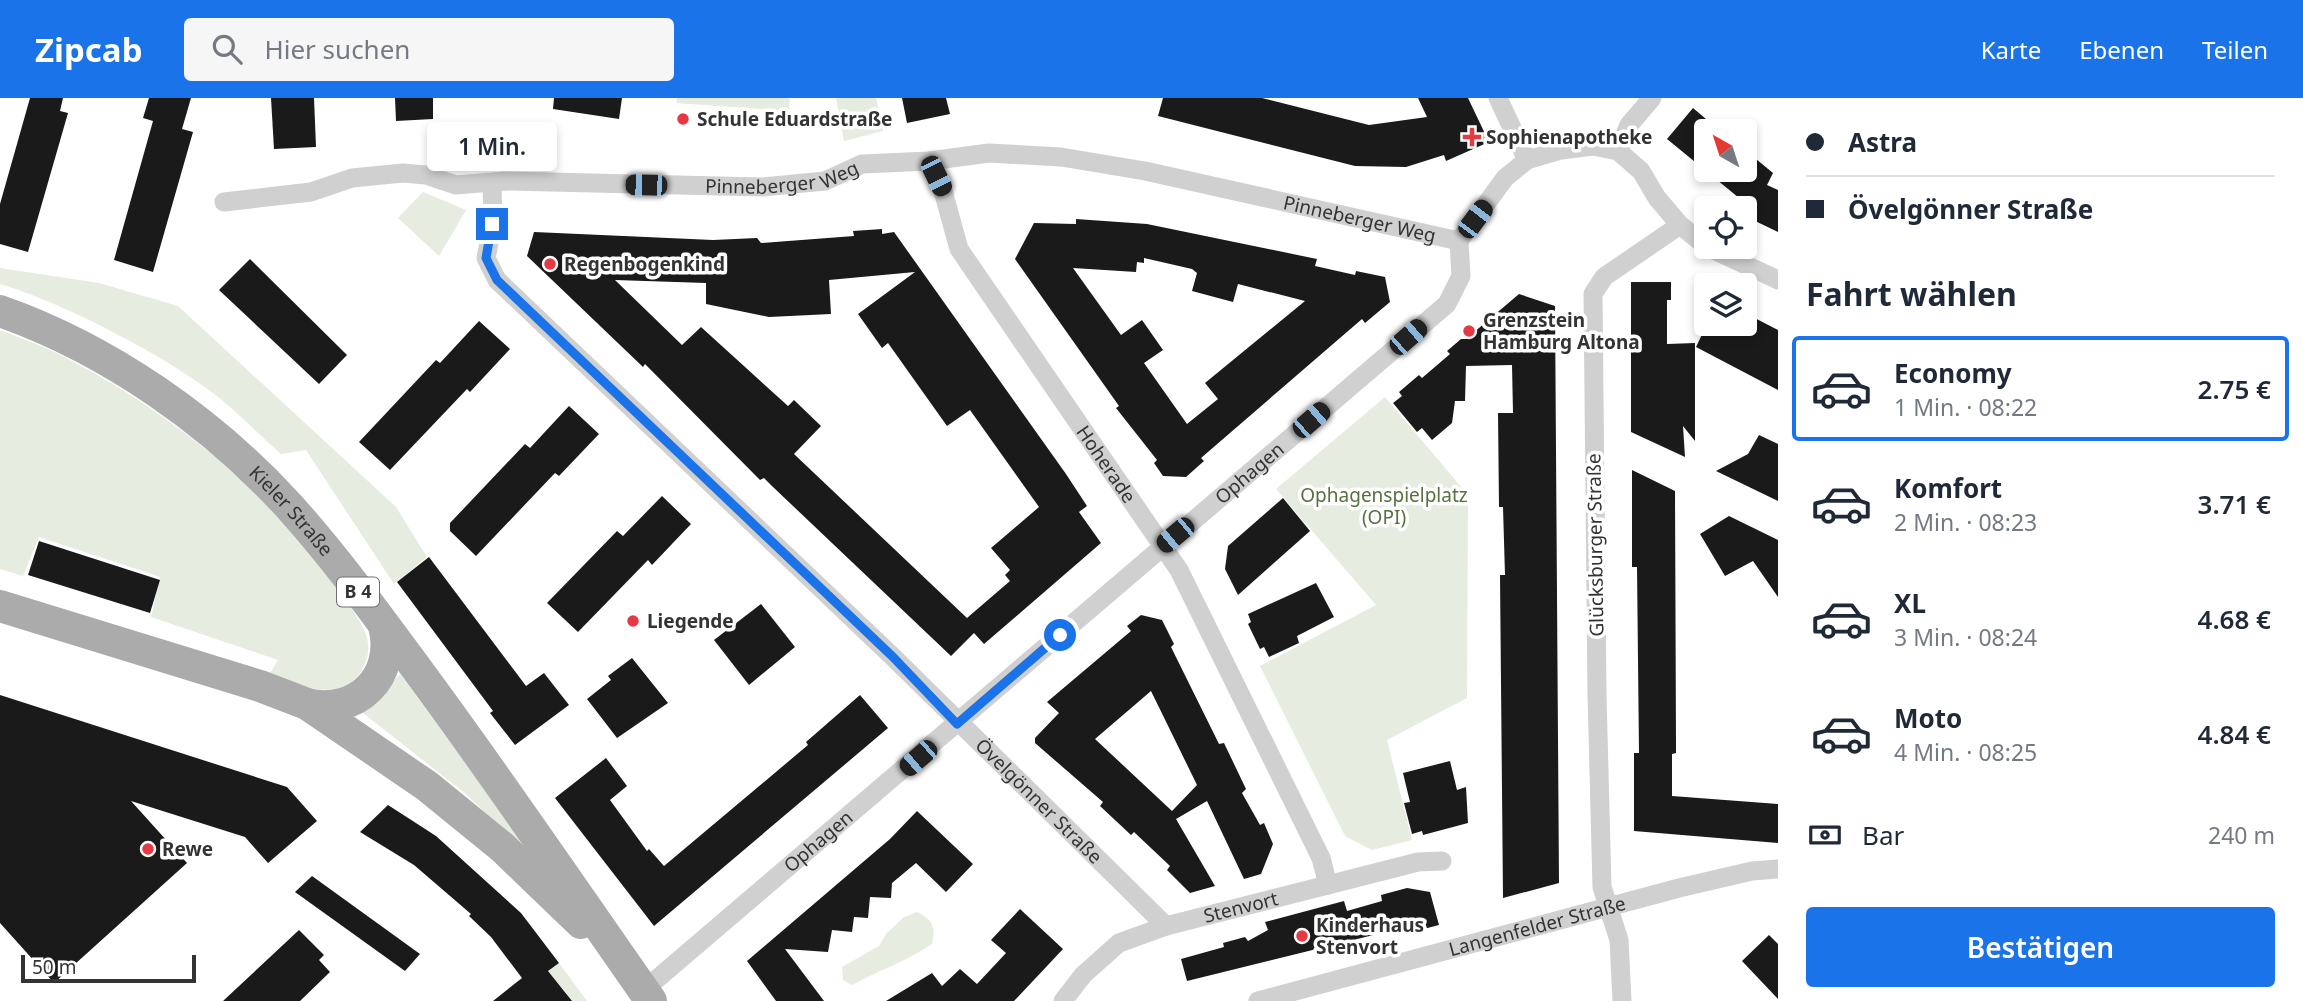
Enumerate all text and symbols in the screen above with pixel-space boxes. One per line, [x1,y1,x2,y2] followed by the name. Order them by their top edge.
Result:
[184,18,674,81] search box
[35,27,142,72] text: Zipcab
[208,30,246,68] icon: search
[264,31,410,67] text: Hier suchen
[1981,33,2041,66] text: Karte
[2079,33,2164,66] text: Ebenen
[2202,33,2268,66] text: Teilen
[697,106,892,132] place label: Schule Eduardstraße
[675,111,691,127] marker: Schule Eduardstraße
[1694,119,1757,182] north arrow
[1694,119,1757,336] map controls
[427,122,557,172] callout: 1 Min.
[1486,124,1652,150] place label: Sophienapotheke
[1848,124,1917,160] text: Astra
[1464,129,1480,145] marker: Sophienapotheke
[458,130,526,162] text: 1 Min.
[918,153,955,199] car
[705,154,863,200] street label: Pinneberger Weg
[625,174,668,196] car
[1281,189,1439,248] street label: Pinneberger Weg
[1848,191,2093,227] text: Övelgönner Straße
[1454,196,1497,242] car
[1694,196,1757,259] button: locate
[476,208,508,240] route end
[564,251,725,277] place label: Regenbogenkind
[542,256,558,272] marker: Regenbogenkind
[1806,272,2017,315] text: Fahrt wählen
[1694,273,1757,336] button: layers
[1483,307,1640,355] place label: Grenzstein Hamburg Altona
[1386,315,1431,359] car
[1461,323,1477,339] marker: Grenzstein Hamburg Altona
[1894,355,2012,391] text: Economy
[1810,357,1873,420] icon: car
[2198,371,2271,407] text: 2.75 €
[1894,391,2037,423] text: 1 Min. · 08:22
[1289,398,1334,442] car
[1071,420,1142,508] street label: Hoherade
[1209,436,1289,510] street label: Ophagen
[1580,453,1610,637] street label: Glücksburger Straße
[244,460,339,561] street label: Kieler Straße
[1894,470,2002,506] text: Komfort
[1810,472,1873,535] icon: car
[1300,482,1468,530] park label: Ophagenspielplatz (OPI)
[2198,486,2271,522] text: 3.71 €
[1894,506,2037,538] text: 2 Min. · 08:23
[1153,513,1198,557] car
[337,578,379,606] road number: B 4
[1894,585,1926,621] text: XL
[1810,587,1873,650] icon: car
[2198,601,2271,637] text: 4.68 €
[647,608,734,634] place label: Liegende
[625,613,641,629] marker: Liegende
[1044,619,1076,651] route start
[1894,621,2037,653] text: 3 Min. · 08:24
[1894,700,1962,736] text: Moto
[1810,702,1873,765] icon: car
[2198,716,2271,752] text: 4.84 €
[970,732,1108,869] street label: Övelgönner Straße
[896,736,941,780] car
[1894,736,2037,768] text: 4 Min. · 08:25
[778,804,858,878] street label: Ophagen
[1806,816,1844,854] icon: cash
[1862,817,1904,853] text: Bar
[2208,819,2275,851] text: 240 m
[162,836,213,862] place label: Rewe
[140,841,156,857] marker: Rewe
[1201,885,1281,929] street label: Stenvort
[1446,890,1628,962] street label: Langenfelder Straße
[1806,907,2275,987] button: Bestätigen
[1316,912,1424,960] place label: Kinderhaus Stenvort
[1294,928,1310,944] marker: Kinderhaus Stenvort
[21,952,196,984] scale bar
[32,954,76,980] text: 50 m

